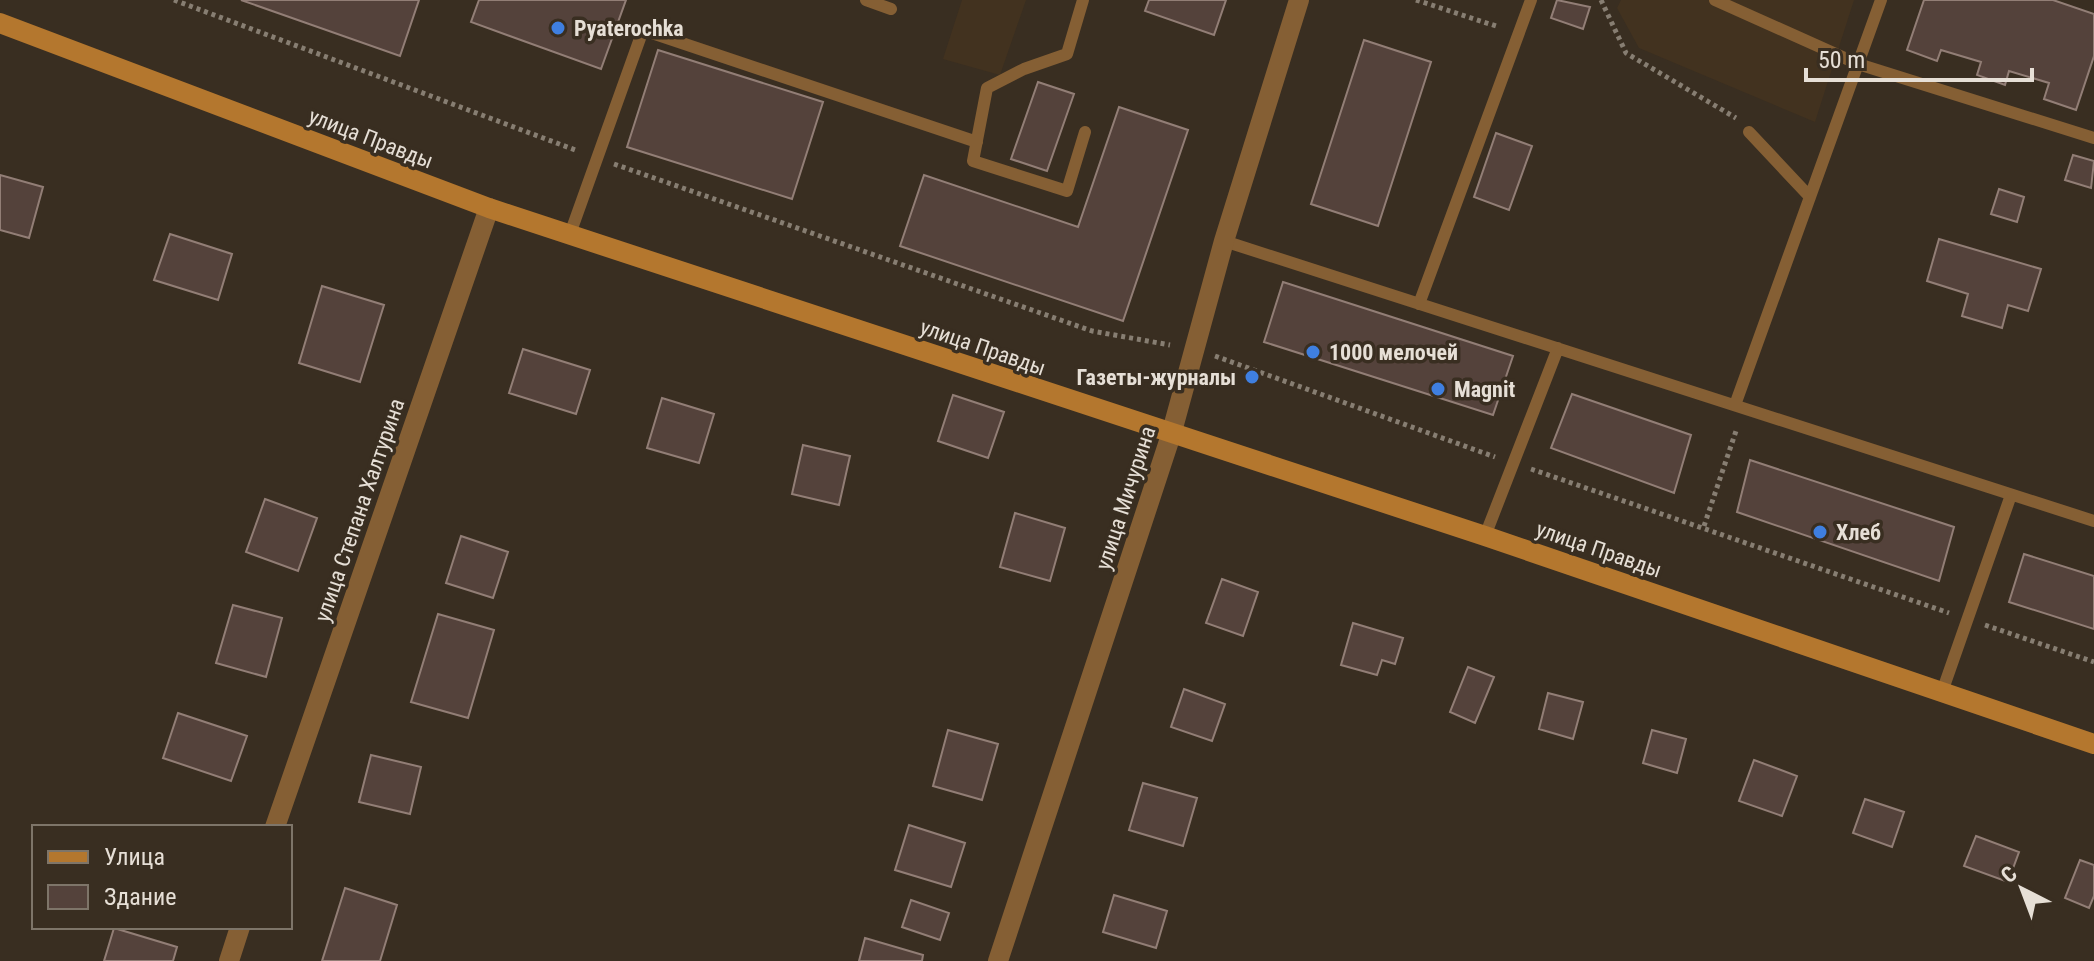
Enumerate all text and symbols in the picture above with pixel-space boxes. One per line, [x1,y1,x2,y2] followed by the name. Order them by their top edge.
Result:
[574,16,684,41] place label: Pyaterochka
[549,19,567,37] marker: Pyaterochka
[1806,32,2032,82] scale bar
[1818,46,1865,74] text: 50 m
[305,103,437,174] street label: улица Правды
[917,314,1049,381] street label: улица Правды
[1329,340,1458,365] place label: 1000 мелочей
[1304,343,1322,361] marker: 1000 мелочей
[1077,365,1236,390] place label: Газеты-журналы
[1243,368,1261,386] marker: Газеты-журналы
[1454,377,1515,402] place label: Magnit
[1429,380,1447,398] marker: Magnit
[309,395,409,625] street label: улица Степана Халтурина
[1090,423,1160,573] street label: улица Мичурина
[1533,516,1665,583] street label: улица Правды
[1836,520,1881,545] place label: Хлеб
[1811,523,1829,541] marker: Хлеб
[32,825,292,929] legend
[104,843,165,871] text: Улица
[1982,849,2062,929] north arrow
[1996,861,2022,888] text: С
[104,883,176,911] text: Здание

